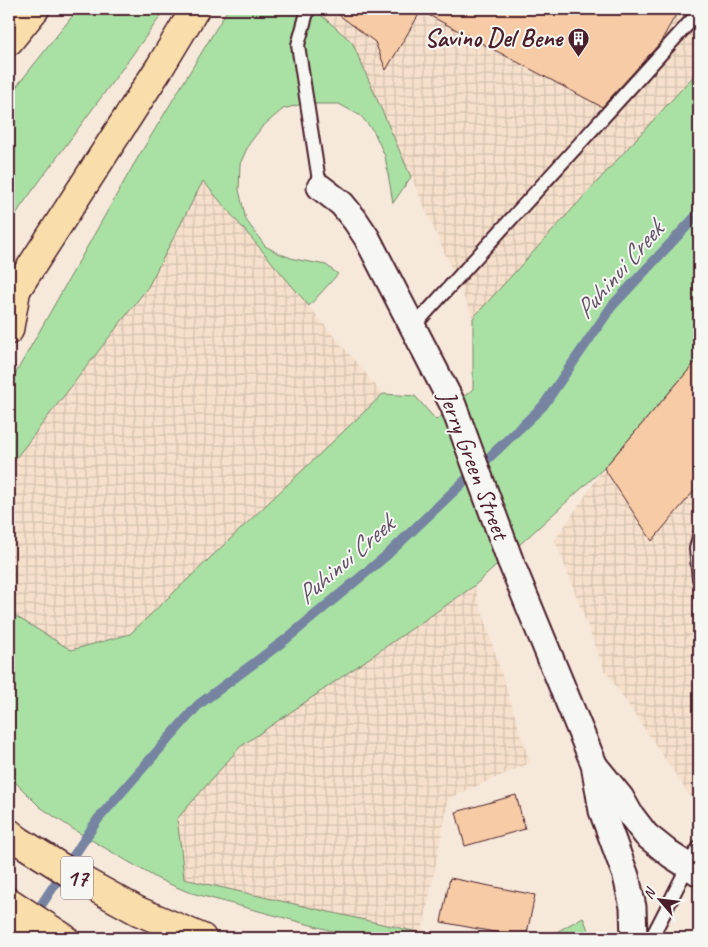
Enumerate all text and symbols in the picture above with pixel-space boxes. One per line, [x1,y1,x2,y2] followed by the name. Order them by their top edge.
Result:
[424,22,564,54] place label: Savino Del Bene
[566,26,590,57] building icon: Savino Del Bene
[568,211,673,325] water label: Puhinui Creek
[431,385,518,546] street label: Jerry Green Street
[290,506,404,611] water label: Puhinui Creek
[61,856,93,900] road number: 17
[636,874,686,924] north arrow
[639,884,660,902] text: N

